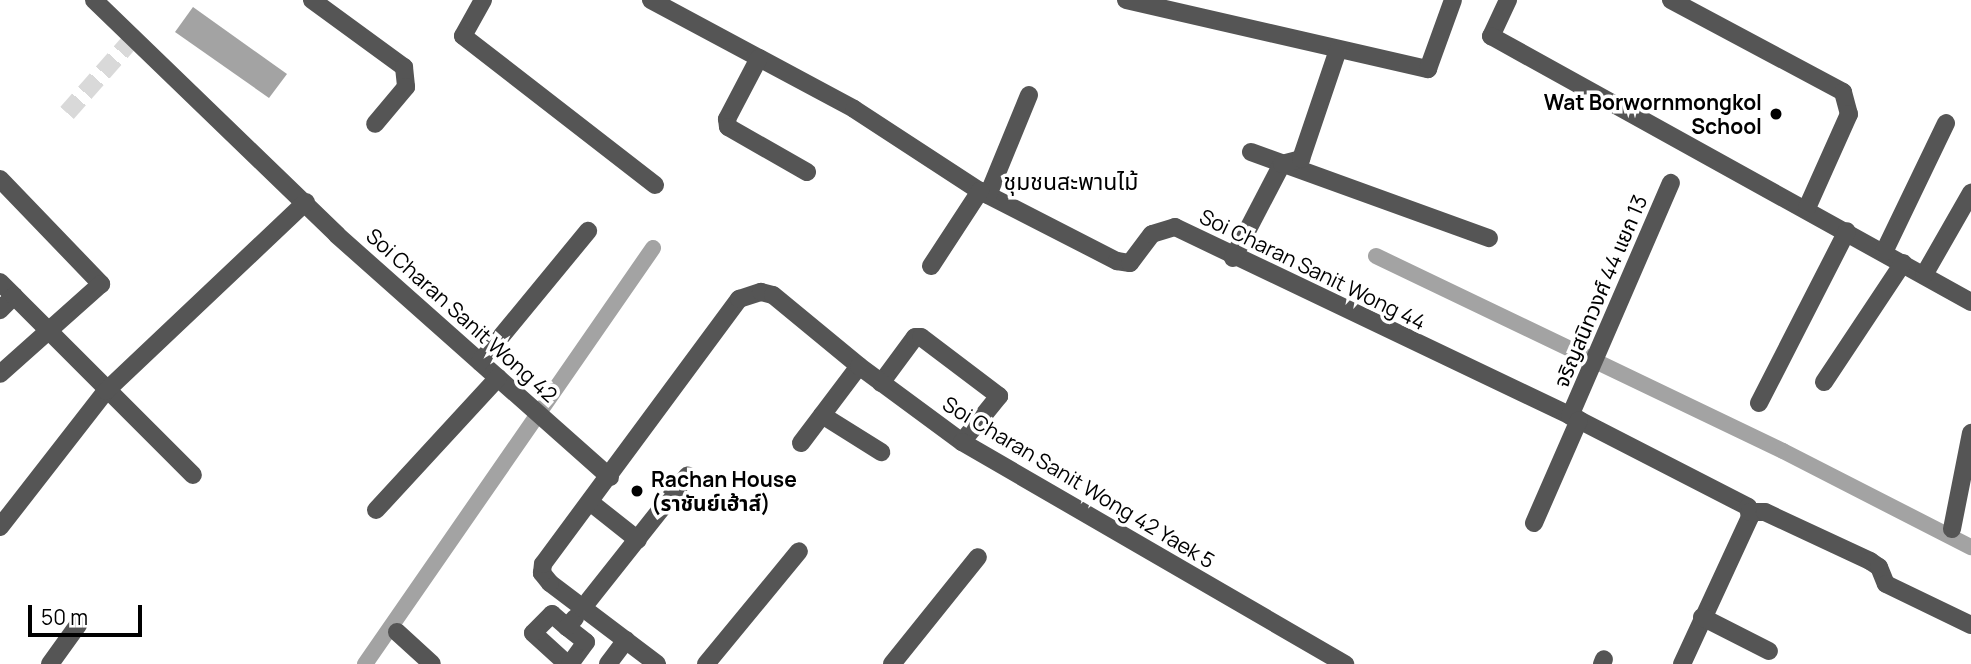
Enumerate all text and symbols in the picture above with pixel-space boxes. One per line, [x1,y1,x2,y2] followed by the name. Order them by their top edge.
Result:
[1544,89,1762,139] place label: Wat Borwornmongkol School
[1768,106,1784,122] marker: Wat Borwornmongkol School
[1004,167,1138,195] district label: ชุมชนสะพานไม้
[1548,191,1652,391] street label: จริญสนิทวงศ์ 44 แยก 13
[1196,203,1430,335] street label: Soi Charan Sanit Wong 44
[361,223,563,407] street label: Soi Charan Sanit Wong 42
[938,391,1220,573] street label: Soi Charan Sanit Wong 42 Yaek 5
[651,466,797,516] place label: Rachan House (ราชันย์เฮ้าส์)
[629,483,645,499] marker: Rachan House (ราชันย์เฮ้าส์)
[32,590,145,634] scale bar
[41,603,88,631] text: 50 m

